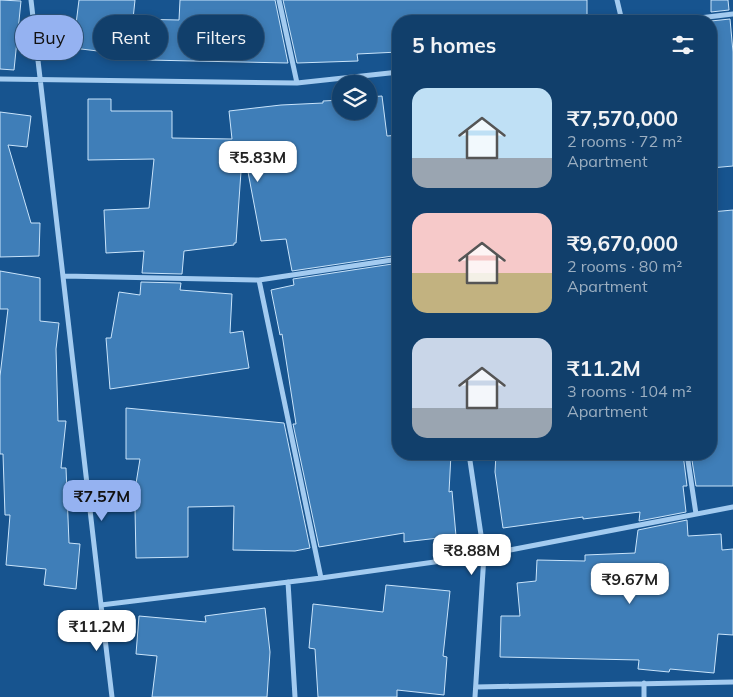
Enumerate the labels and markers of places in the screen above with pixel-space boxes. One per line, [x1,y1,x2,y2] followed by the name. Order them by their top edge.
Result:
[217,140,299,183] pin: ₹5.83M
[61,480,143,522] pin: ₹7.57M
[431,534,513,576] pin: ₹8.88M
[589,562,671,605] pin: ₹9.67M
[56,610,138,652] pin: ₹11.2M

